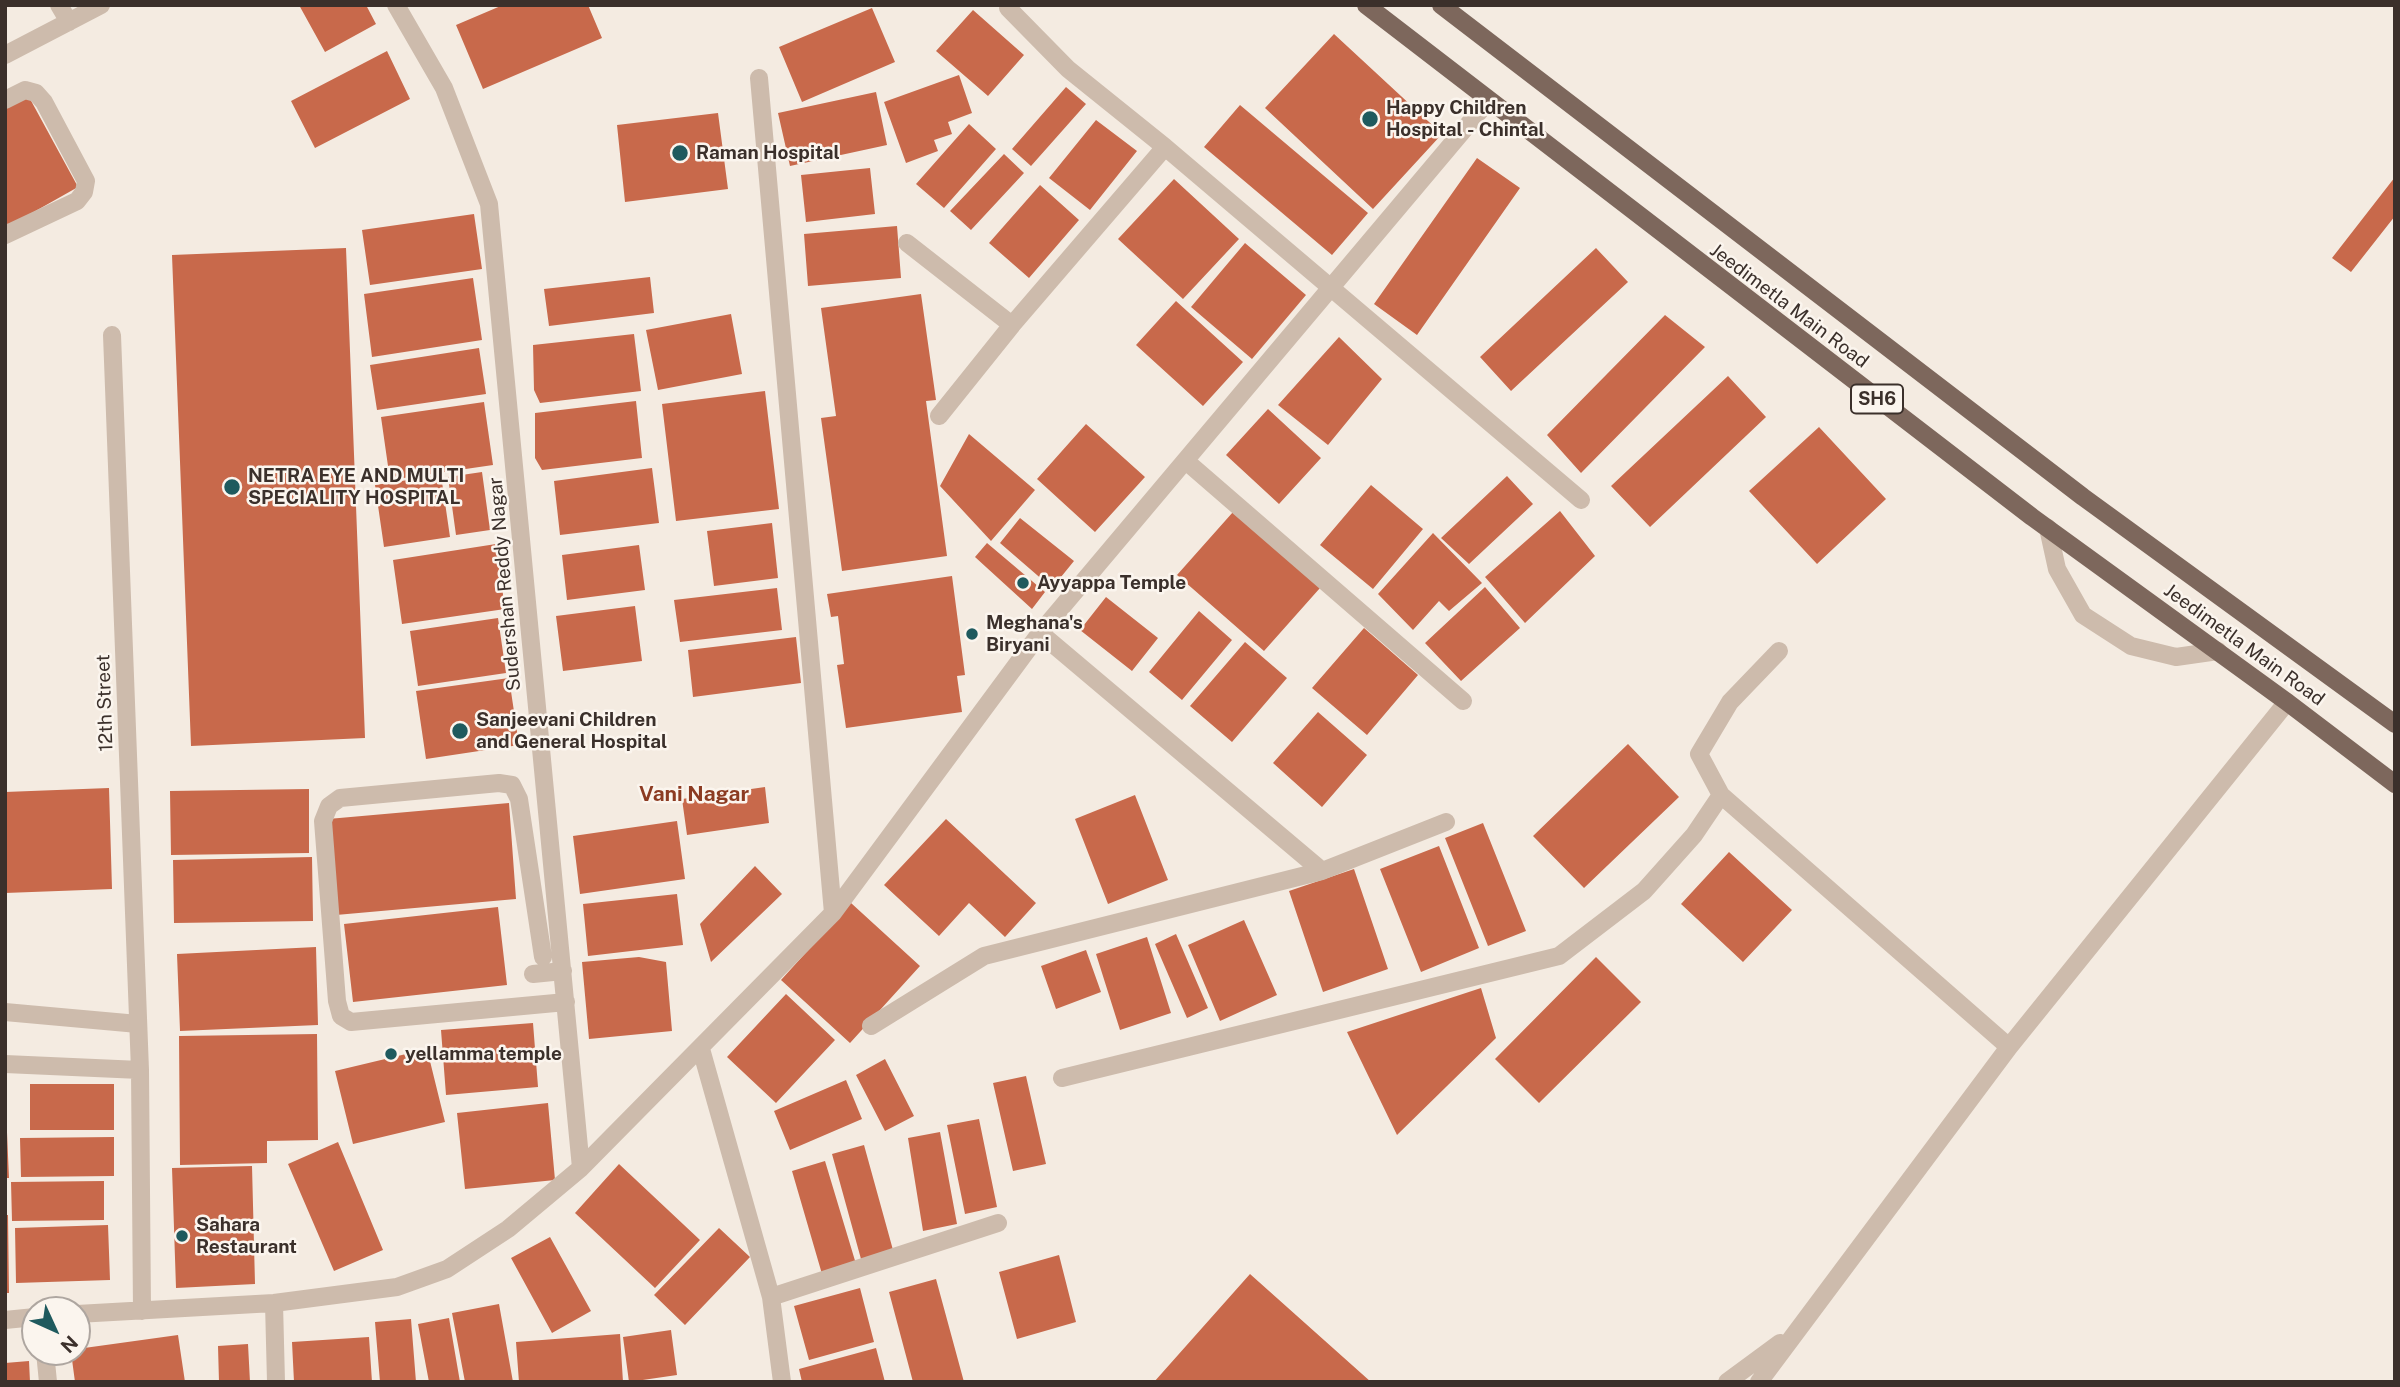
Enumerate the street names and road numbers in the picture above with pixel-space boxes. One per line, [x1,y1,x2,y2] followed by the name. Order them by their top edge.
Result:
[1705,239,1873,373] street label: Jeedimetla Main Road
[1851,384,1903,414] road number: SH6
[484,476,526,692] street label: Sudershan Reddy Nagar
[2159,579,2329,711] street label: Jeedimetla Main Road
[92,654,118,752] street label: 12th Street

